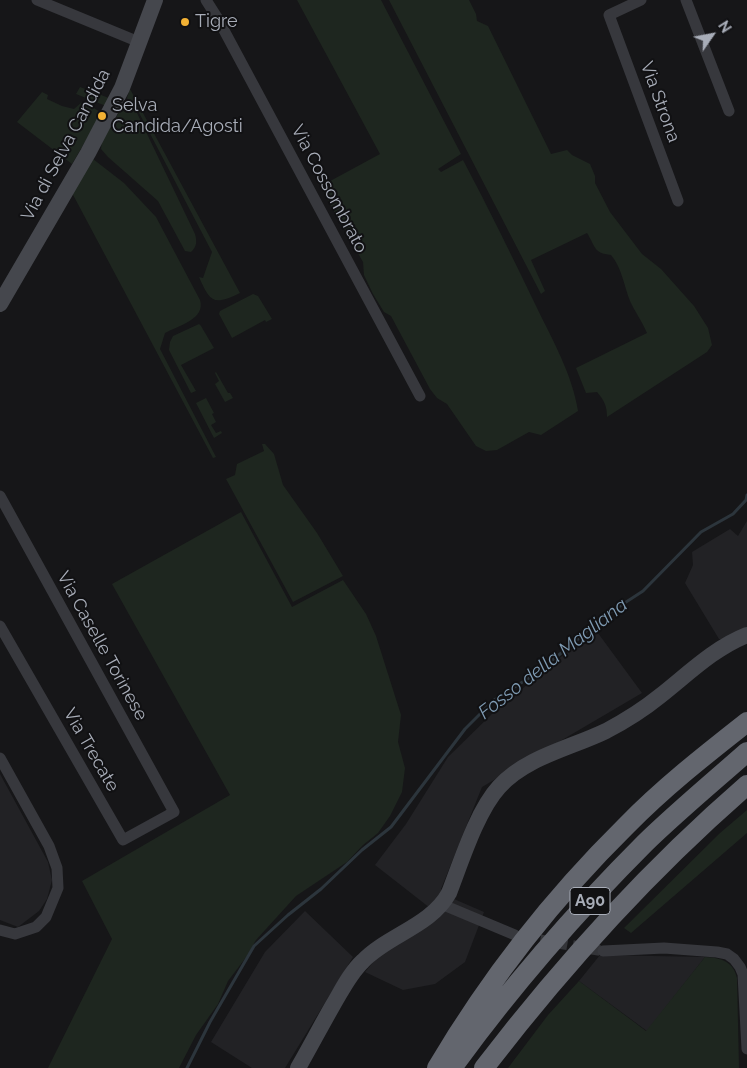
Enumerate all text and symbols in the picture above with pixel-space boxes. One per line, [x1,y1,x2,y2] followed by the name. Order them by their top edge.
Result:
[687,10,737,60] north arrow
[195,11,238,33] place label: Tigre
[179,16,191,28] marker: Tigre
[715,18,734,36] text: N
[635,59,685,145] street label: Via Strona
[17,65,115,225] street label: Via di Selva Candida
[112,95,243,138] place label: Selva Candida/Agosti
[96,110,108,122] marker: Selva Candida/Agosti
[286,121,372,257] street label: Via Cossombrato
[52,568,152,724] street label: Via Caselle Torinese
[474,594,632,724] water label: Fosso della Magliana
[59,705,123,795] street label: Via Trecate
[570,888,610,914] road number: A90

